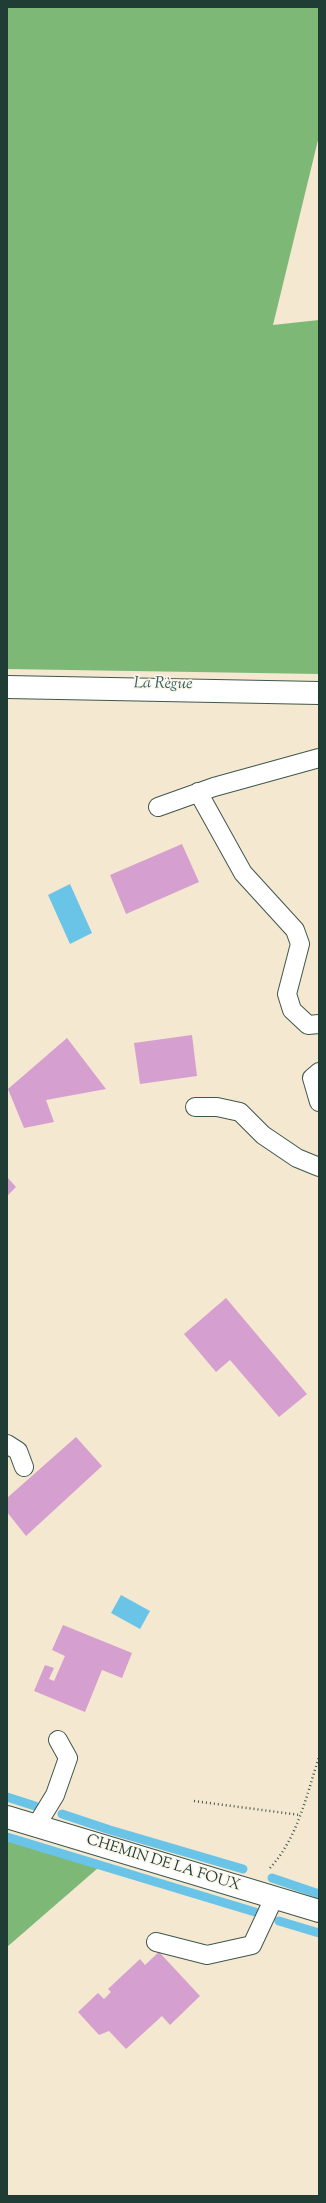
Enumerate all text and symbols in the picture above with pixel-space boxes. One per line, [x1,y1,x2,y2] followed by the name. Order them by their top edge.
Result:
[133,675,193,695] water label: La Règue
[84,1832,242,1896] street label: CHEMIN DE LA FOUX

